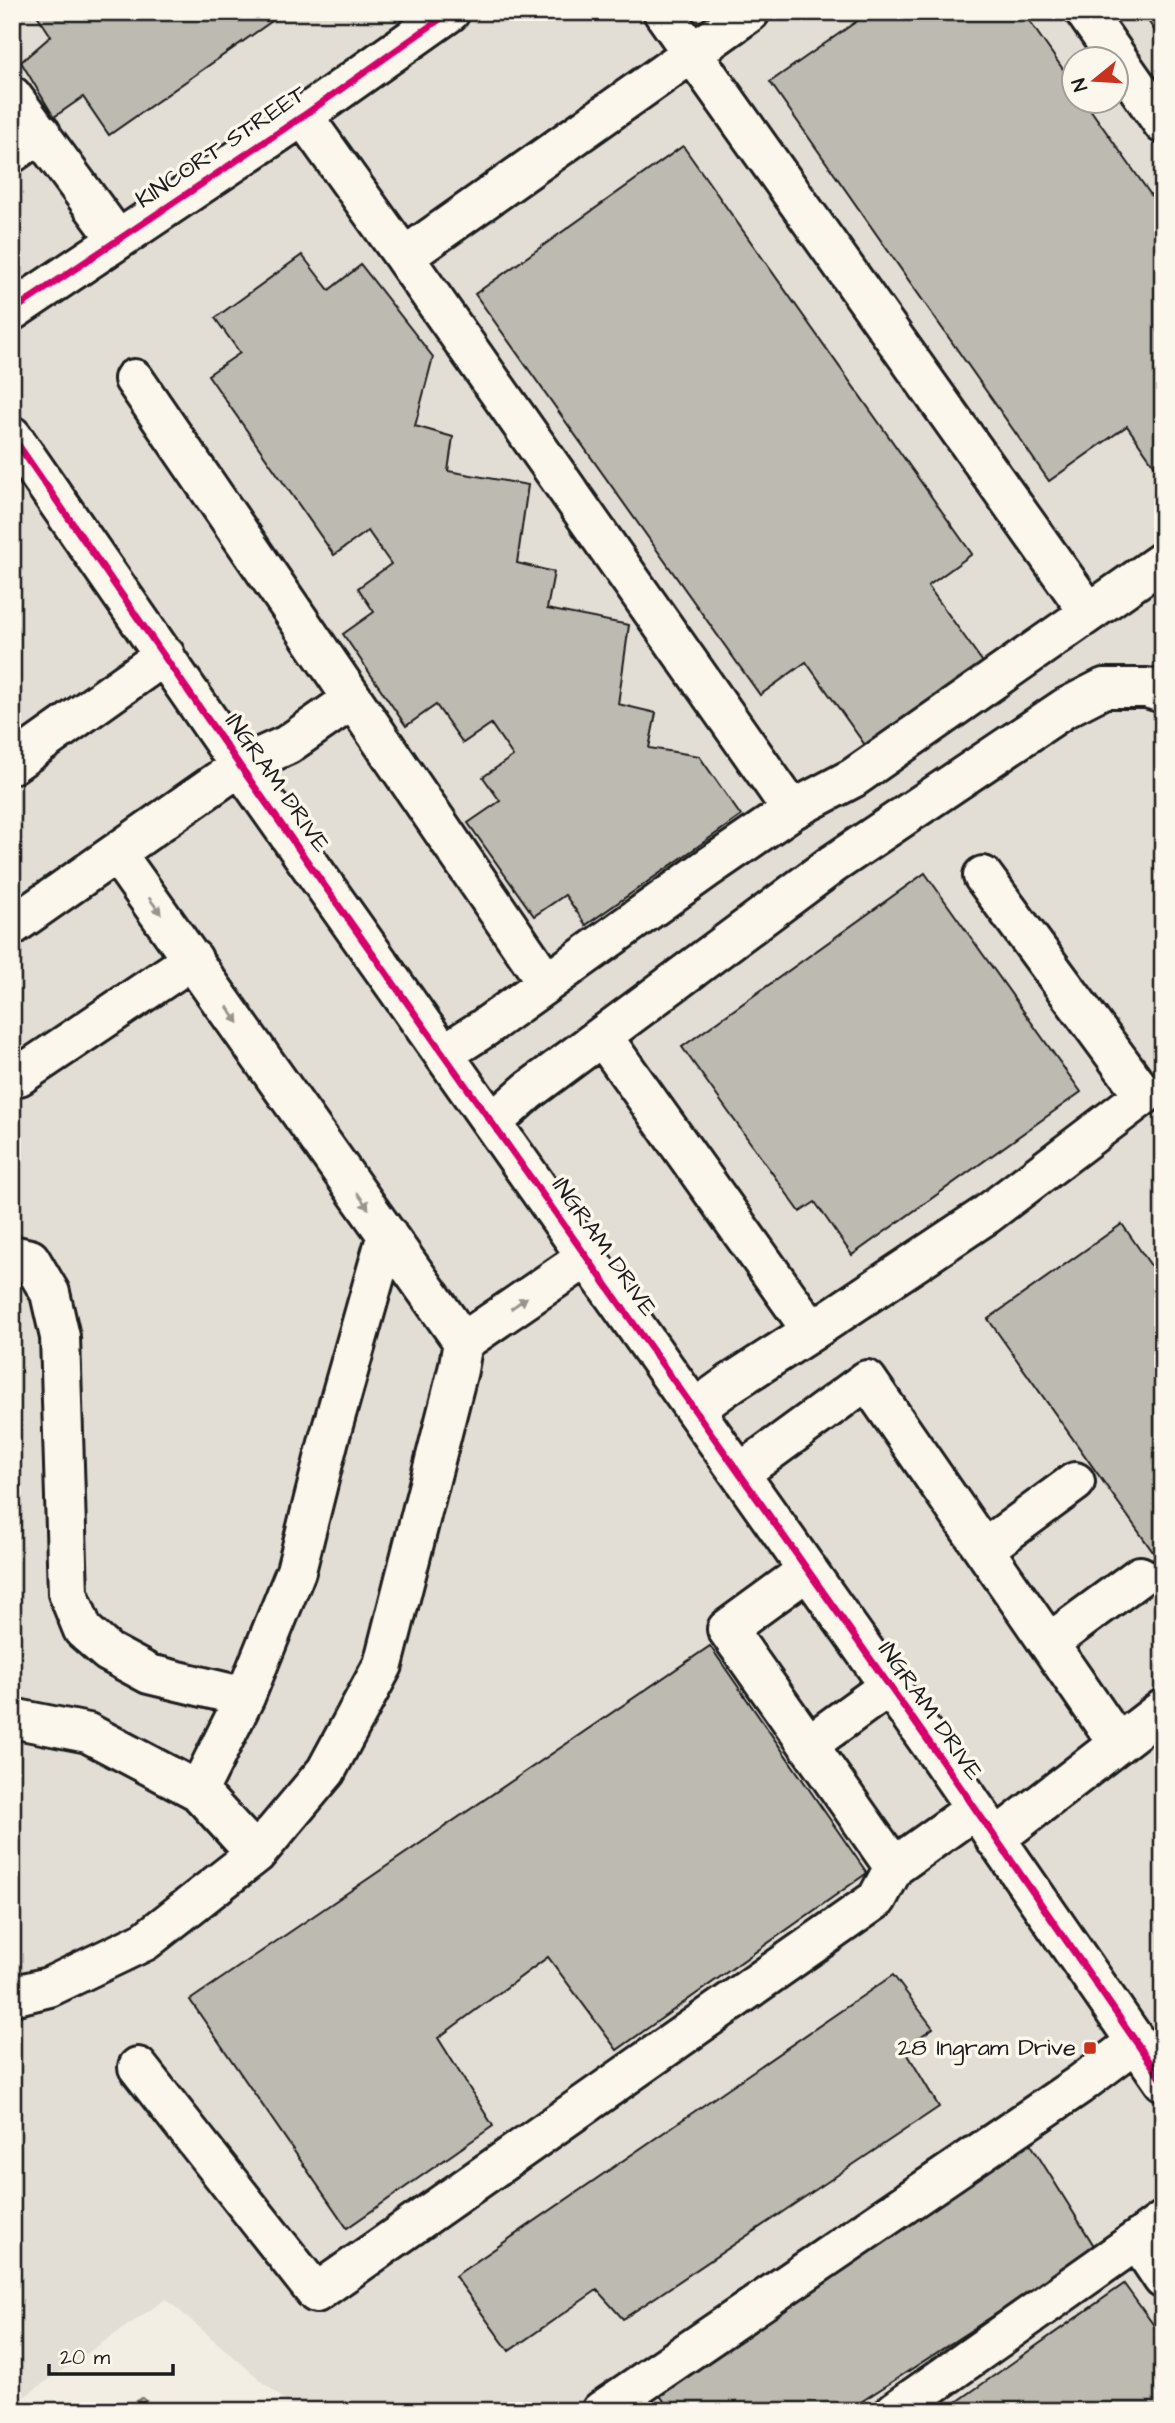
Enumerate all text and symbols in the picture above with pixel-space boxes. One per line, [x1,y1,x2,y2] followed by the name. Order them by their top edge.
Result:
[1060,46,1130,116] north arrow
[1066,75,1095,95] text: N
[129,77,313,217] street label: KINCORT STREET
[216,707,338,859] street label: INGRAM DRIVE
[148,897,162,915] one-way arrow
[225,1006,239,1024] one-way arrow
[543,1171,665,1323] street label: INGRAM DRIVE
[356,1192,370,1210] one-way arrow
[509,1297,529,1310] one-way arrow
[869,1635,991,1787] street label: INGRAM DRIVE
[897,2031,1076,2066] place label: 28 Ingram Drive
[1082,2040,1098,2056] marker: 28 Ingram Drive
[49,2332,173,2376] scale bar
[60,2343,111,2372] text: 20 m

